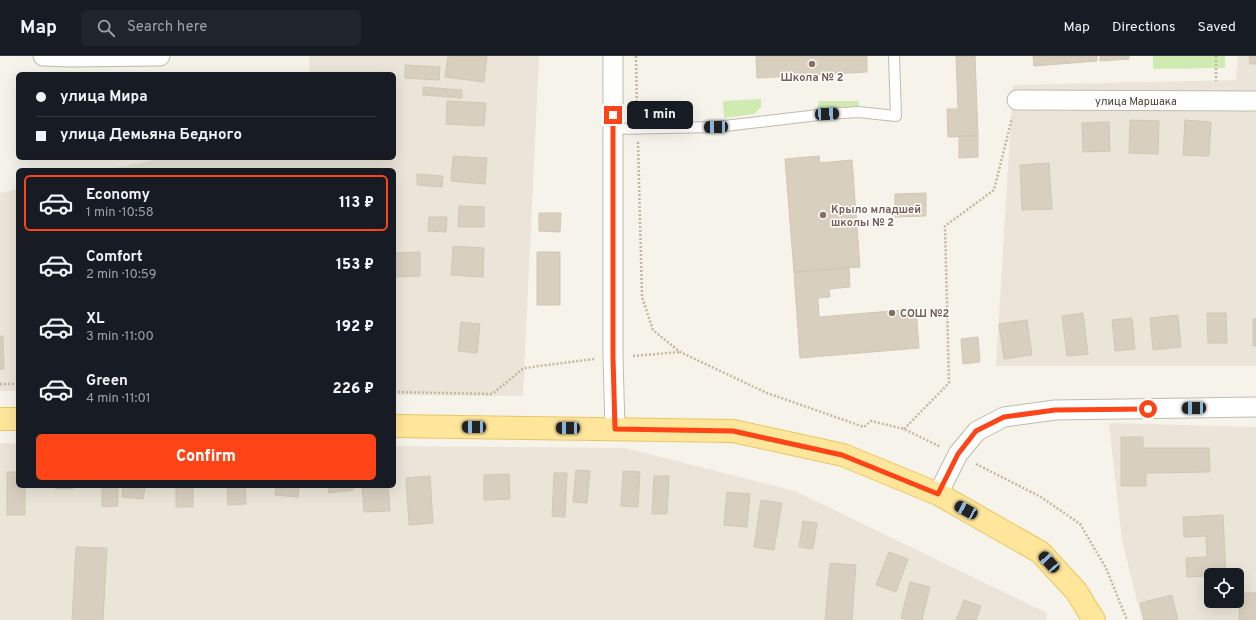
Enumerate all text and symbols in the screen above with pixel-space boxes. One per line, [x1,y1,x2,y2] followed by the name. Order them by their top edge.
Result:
[81,10,361,46] search box
[20,16,57,40] text: Map
[95,17,117,39] icon: search
[127,18,207,37] text: Search here
[1064,19,1090,36] text: Map
[1112,19,1176,36] text: Directions
[1198,19,1236,36] text: Saved
[807,59,817,69] marker: Школа № 2
[781,71,843,85] place label: Школа № 2
[60,88,148,107] text: улица Мира
[1095,95,1177,109] street label: улица Маршака
[627,101,693,129] callout: 1 min
[604,106,622,124] route end
[644,107,676,123] text: 1 min
[815,107,839,121] car
[704,121,728,133] car
[60,126,242,145] text: улица Демьяна Бедного
[38,185,74,221] icon: car
[86,186,150,205] text: Economy
[339,194,374,213] text: 113 ₽
[831,203,921,230] place label: Крыло младшей школы № 2
[86,205,154,221] text: 1 min · 10:58
[818,210,828,220] marker: Крыло младшей школы № 2
[38,247,74,283] icon: car
[86,248,143,267] text: Comfort
[336,256,374,275] text: 153 ₽
[86,267,157,283] text: 2 min · 10:59
[900,307,949,321] place label: СОШ №2
[887,308,897,318] marker: СОШ №2
[38,309,74,345] icon: car
[86,310,104,329] text: XL
[336,318,374,337] text: 192 ₽
[86,329,154,345] text: 3 min · 11:00
[38,371,74,407] icon: car
[86,372,128,391] text: Green
[333,380,374,399] text: 226 ₽
[86,391,151,407] text: 4 min · 11:01
[1139,400,1157,418] route start
[1182,402,1206,414] car
[462,421,486,433] car
[556,422,580,434] car
[36,434,376,480] button: Confirm
[953,499,979,521] car
[1037,549,1061,575] car
[1204,568,1244,608] map controls
[1204,568,1244,608] button: locate

